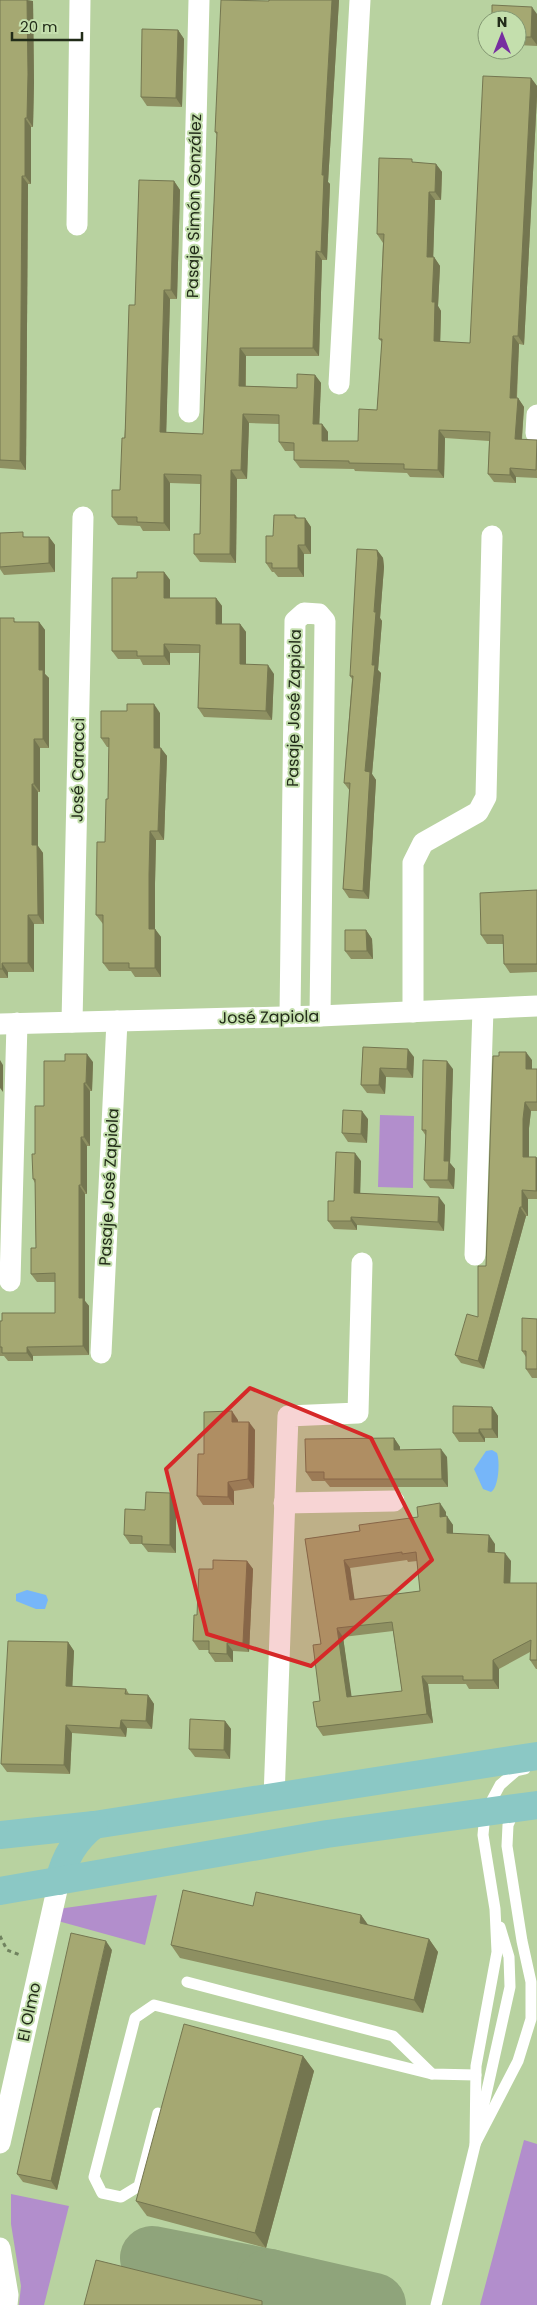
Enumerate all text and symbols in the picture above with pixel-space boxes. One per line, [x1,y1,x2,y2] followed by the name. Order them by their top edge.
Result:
[12,10,82,42] scale bar
[477,10,527,60] north arrow
[497,12,507,32] text: N
[20,16,58,37] text: 20 m
[181,114,207,298] street label: Pasaje Simón González
[281,629,307,787] street label: Pasaje José Zapiola
[66,718,90,822] street label: José Caracci
[219,1005,319,1029] street label: José Zapiola
[93,1108,125,1266] street label: Pasaje José Zapiola
[12,1980,46,2044] street label: El Olmo

